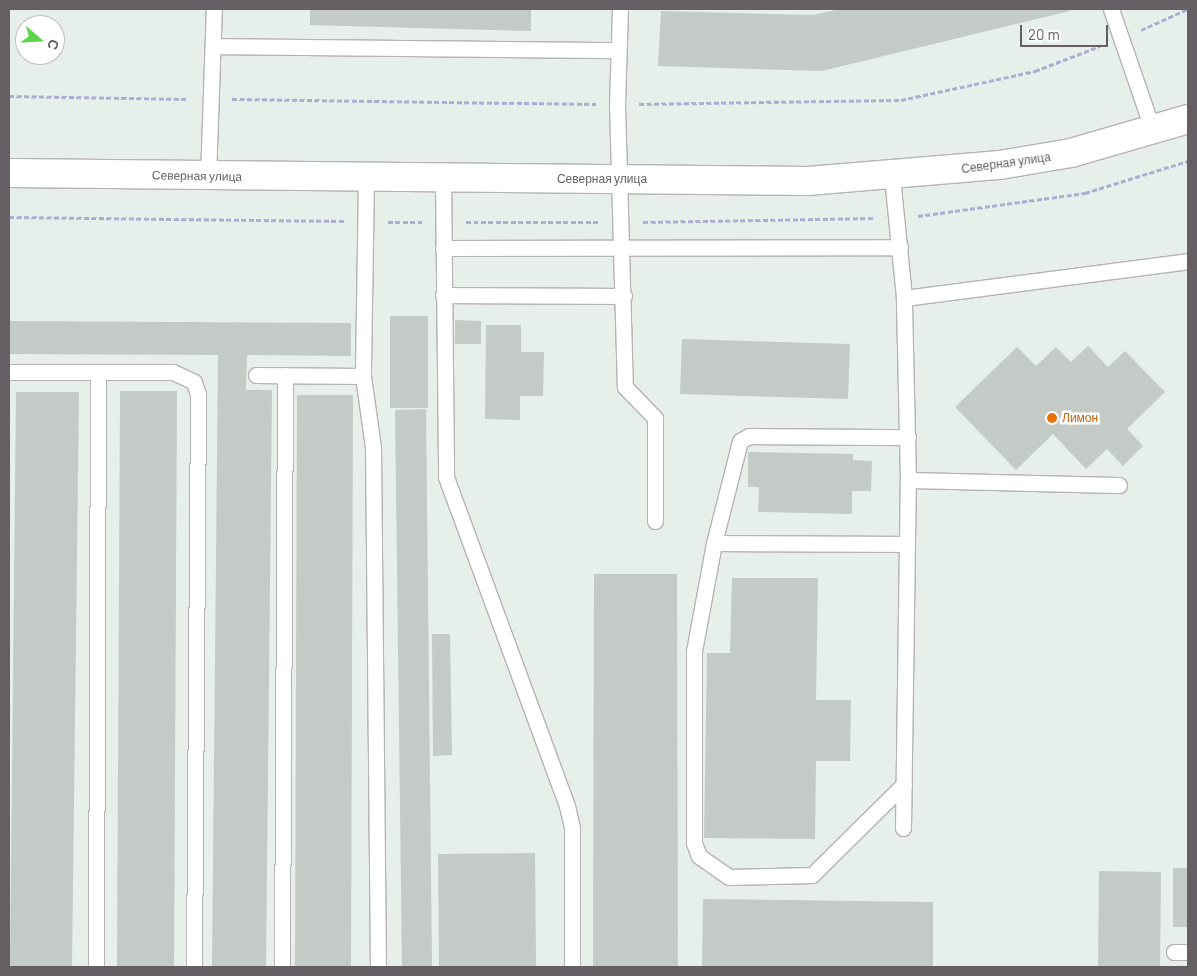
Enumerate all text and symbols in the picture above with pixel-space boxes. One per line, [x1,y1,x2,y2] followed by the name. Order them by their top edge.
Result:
[15,15,65,65] north arrow
[1022,15,1110,47] scale bar
[1028,25,1060,43] text: 20 m
[44,37,63,52] text: С
[960,150,1052,176] street label: Северная улица
[152,168,242,184] street label: Северная улица
[557,172,647,186] street label: Северная улица
[1062,411,1098,425] place label: Лимон
[1046,412,1058,424] marker: Лимон

